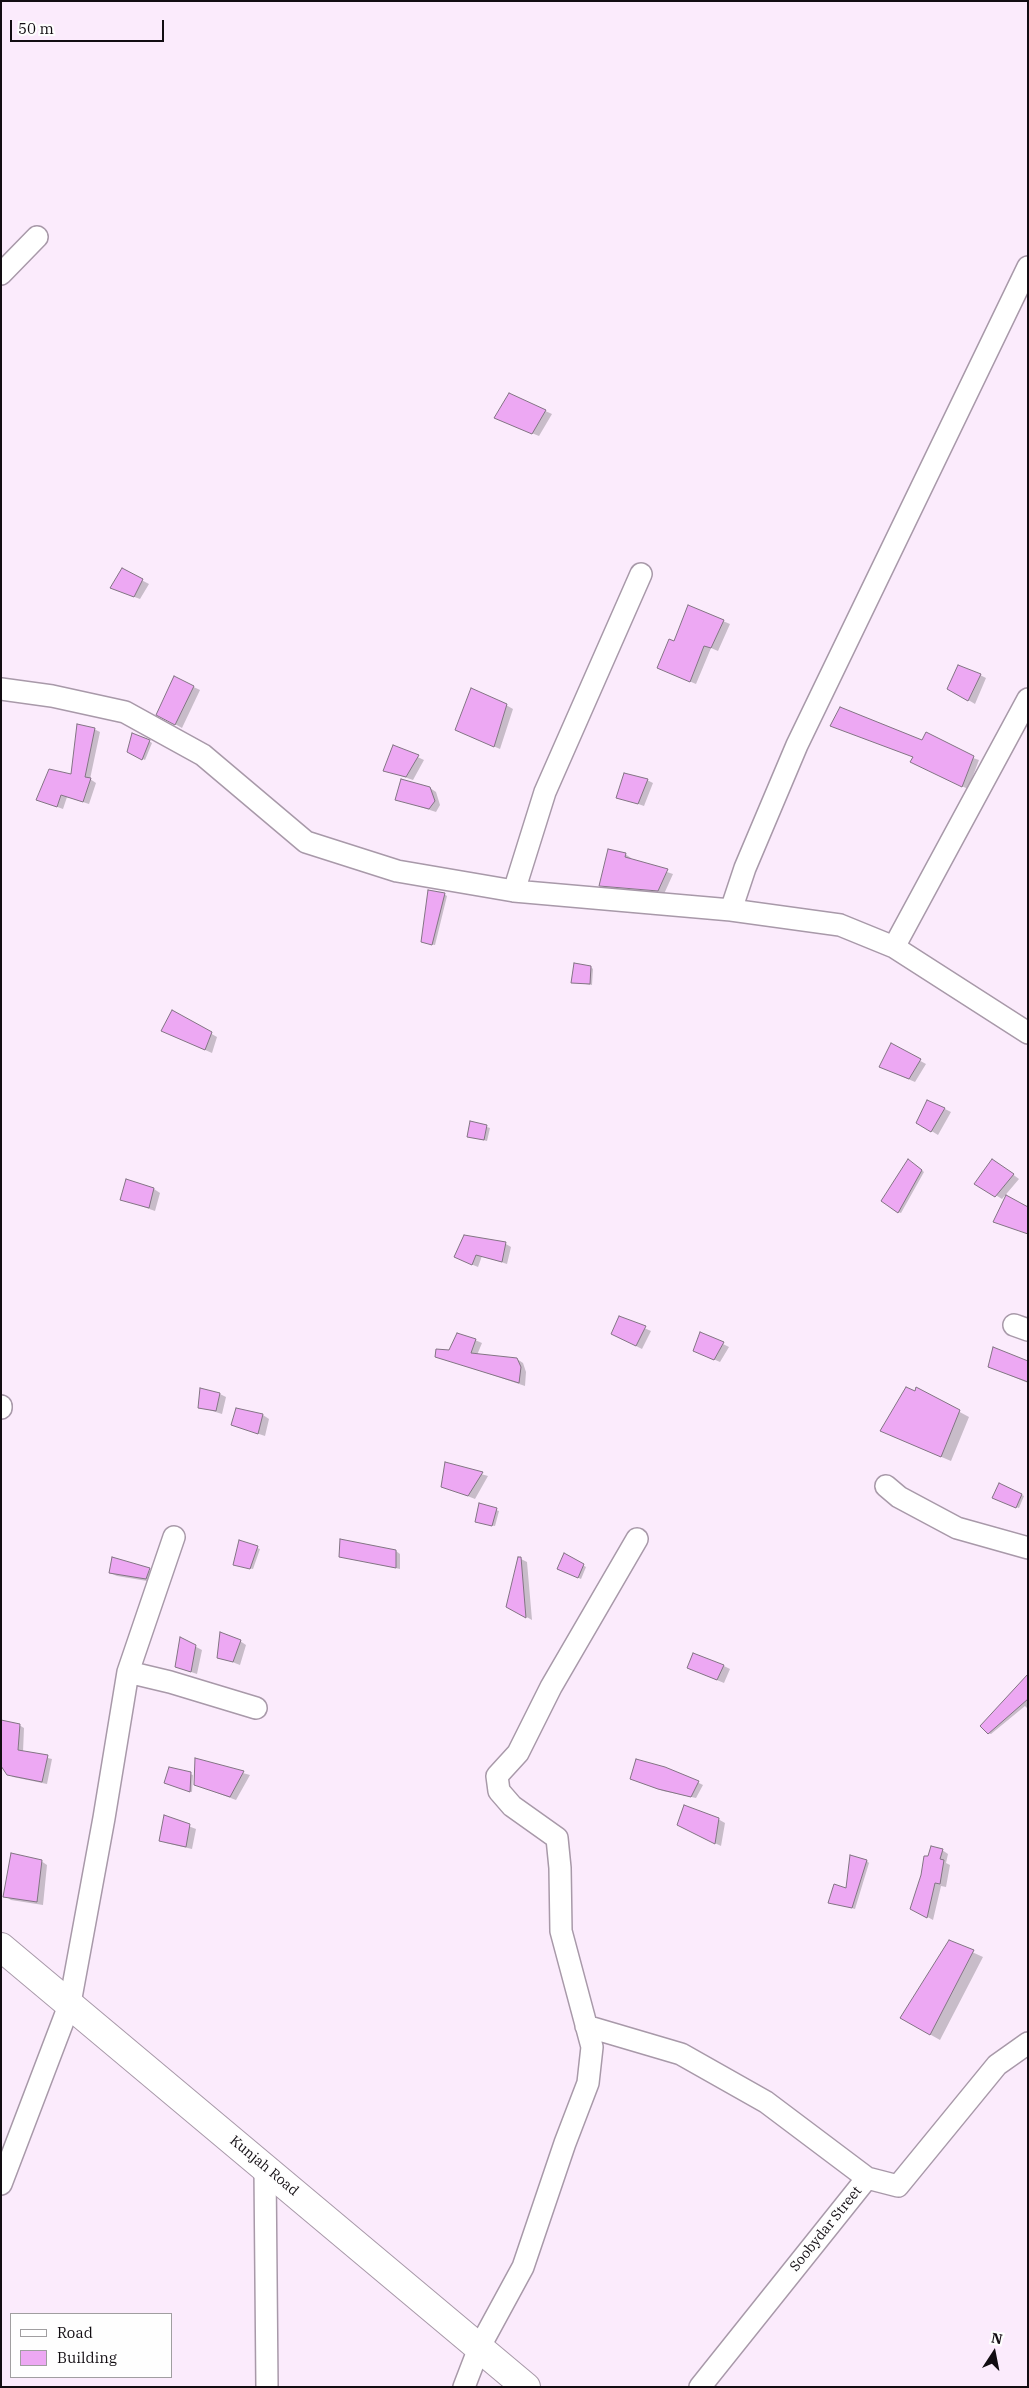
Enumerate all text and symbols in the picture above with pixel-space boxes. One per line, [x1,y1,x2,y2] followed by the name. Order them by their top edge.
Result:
[12,10,166,42] scale bar
[18,19,54,38] text: 50 m
[226,2132,302,2200] street label: Kunjah Road
[786,2183,866,2275] street label: Soobydar Street
[10,2313,172,2378] legend
[57,2323,93,2342] text: Road
[969,2328,1019,2378] north arrow
[990,2328,1004,2348] text: N
[57,2348,117,2367] text: Building

